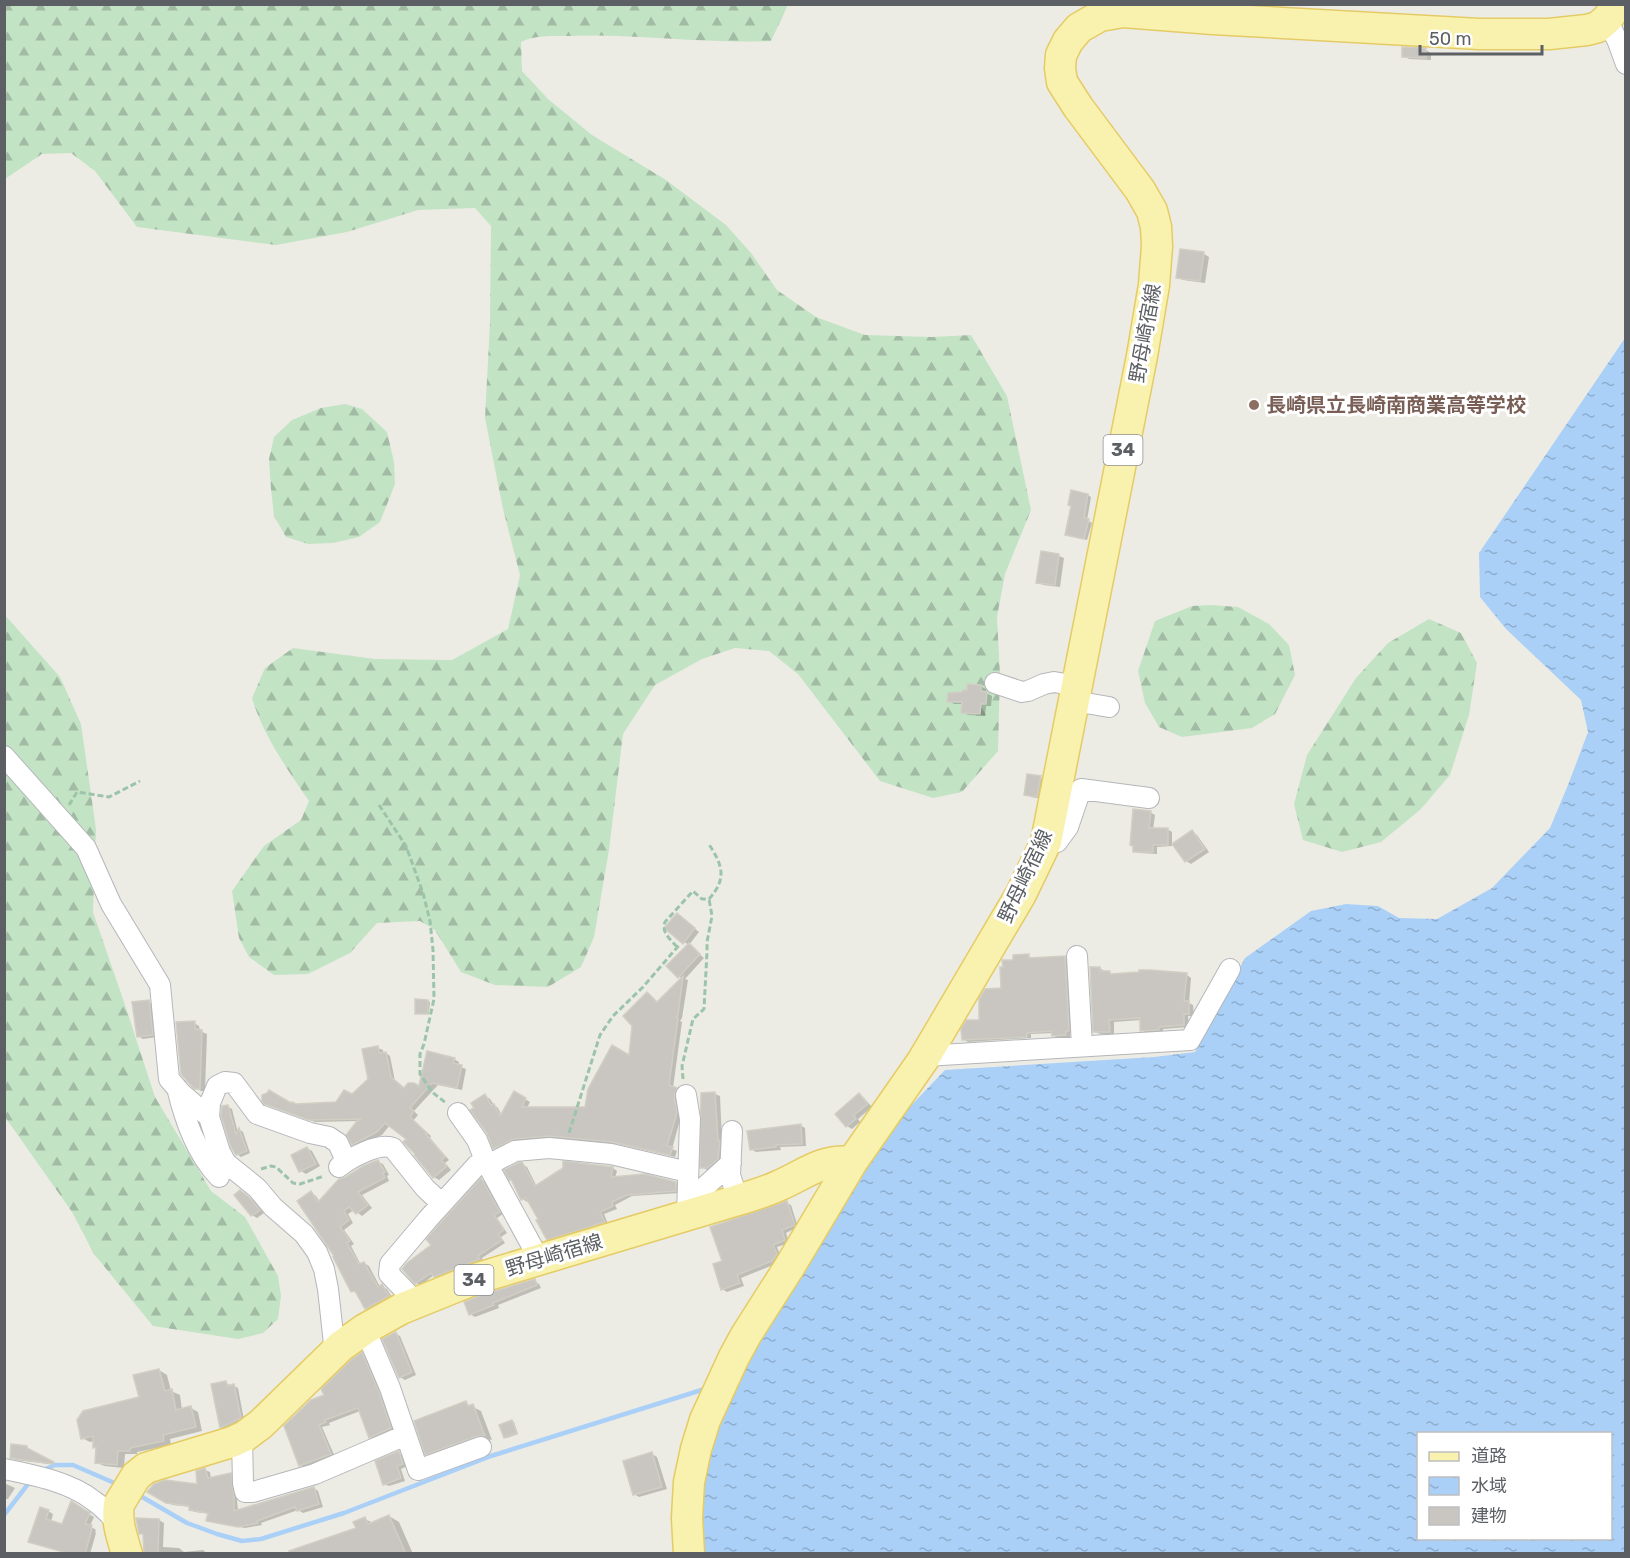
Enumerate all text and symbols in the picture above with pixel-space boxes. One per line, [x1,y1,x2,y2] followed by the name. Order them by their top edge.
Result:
[1420,18,1542,56] scale bar
[1429,28,1472,50] text: 50 m
[1124,282,1166,384] street label: 野母崎宿線
[1266,393,1526,417] place label: 長崎県立長崎南商業高等学校
[1247,398,1261,412] marker: 長崎県立長崎南商業高等学校
[1104,435,1142,465] road number: 34
[993,826,1057,926] street label: 野母崎宿線
[503,1229,605,1281] street label: 野母崎宿線
[454,1265,494,1295] road number: 34
[1417,1432,1612,1540] legend
[1471,1445,1507,1467] text: 道路
[1471,1475,1507,1497] text: 水域
[1471,1505,1507,1527] text: 建物

